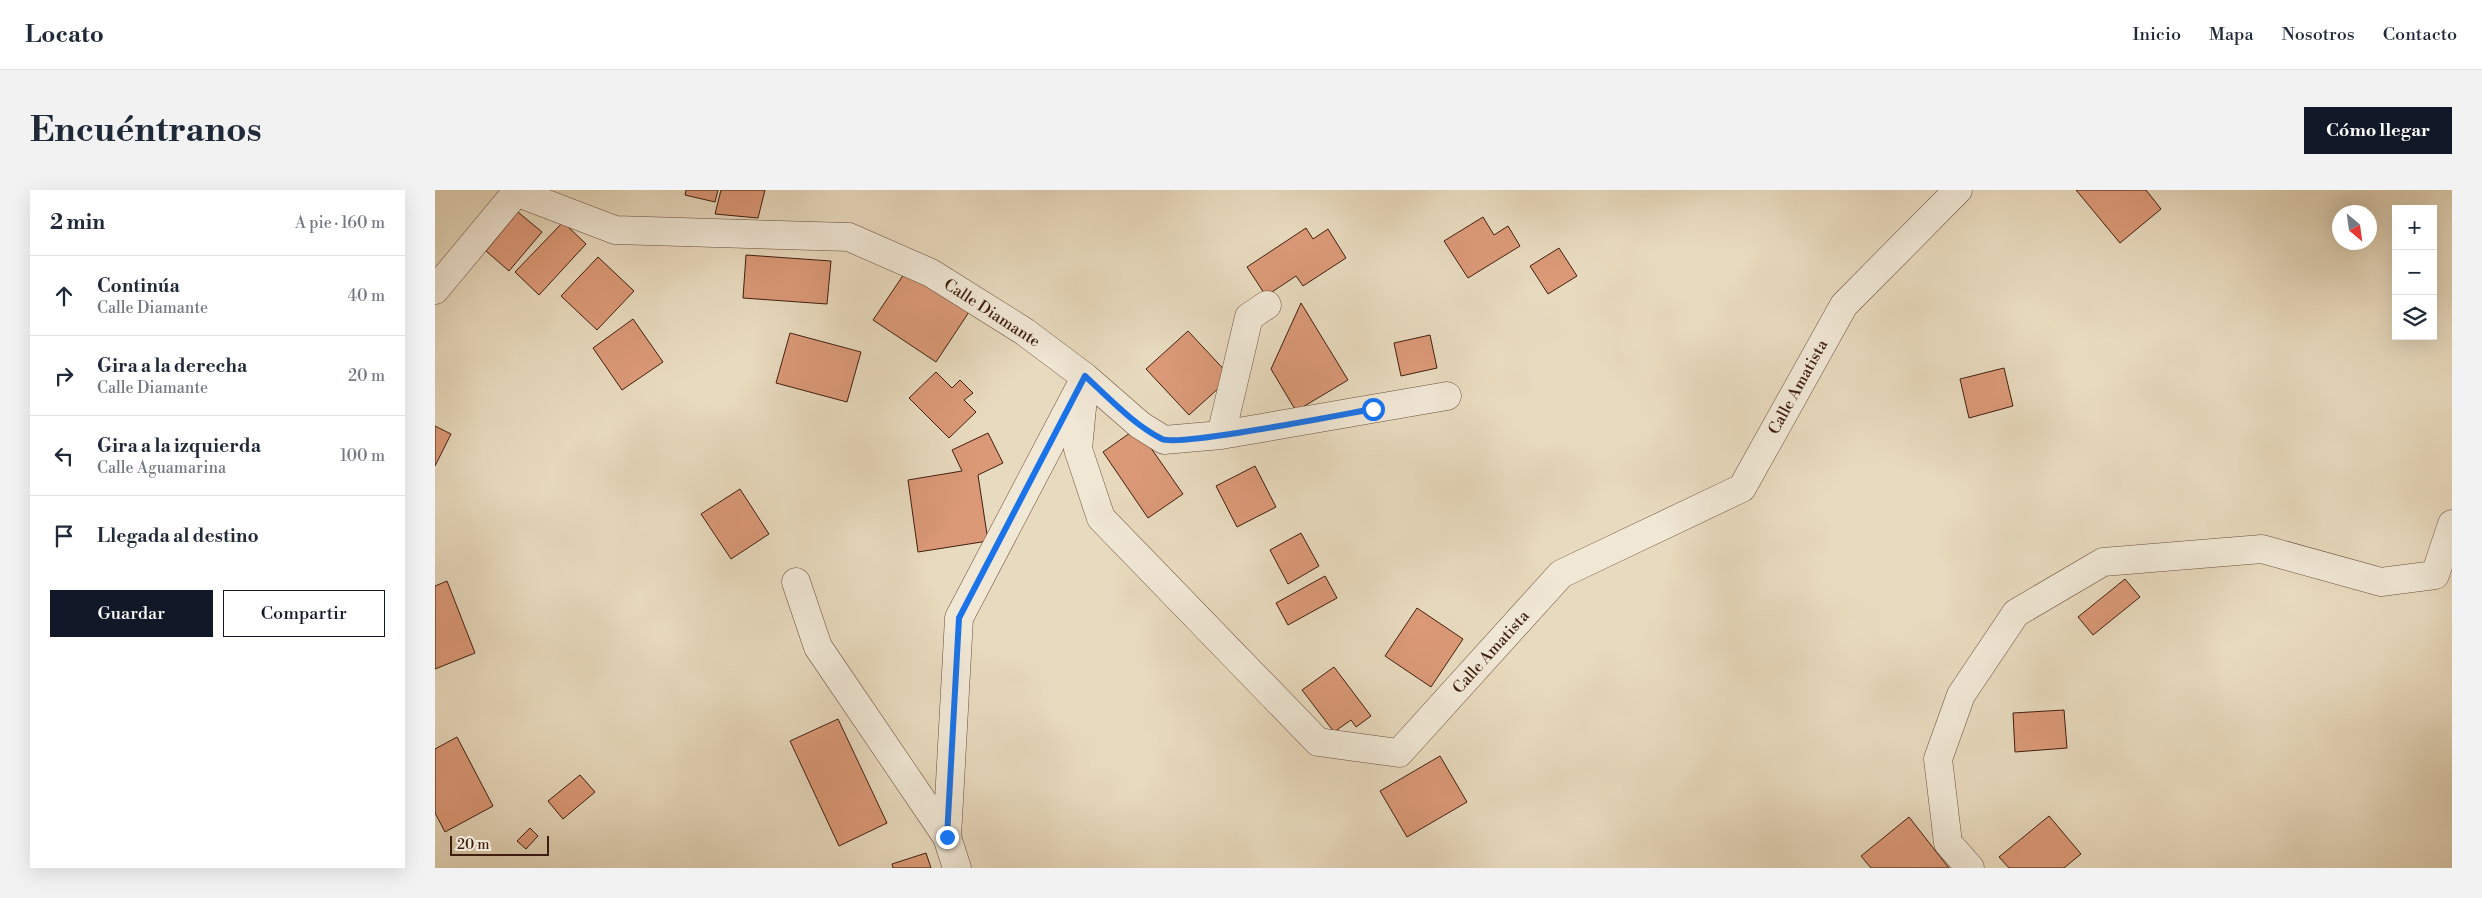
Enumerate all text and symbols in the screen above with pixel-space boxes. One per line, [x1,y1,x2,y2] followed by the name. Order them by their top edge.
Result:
[25,20,104,50] text: Locato
[2132,23,2181,46] text: Inicio
[2209,23,2254,46] text: Mapa
[2282,23,2355,46] text: Nosotros
[2383,23,2457,46] text: Contacto
[2304,107,2452,154] button: Cómo llegar
[30,109,262,152] text: Encuéntranos
[2332,205,2377,250] north arrow
[2392,205,2437,340] map controls
[2392,205,2437,250] button: +
[50,210,105,236] text: 2 min
[295,213,385,233] text: A pie · 160 m
[2392,250,2437,295] button: −
[97,274,180,298] text: Continúa
[940,274,1044,352] street label: Calle Diamante
[50,282,78,310] icon: ahead
[348,286,385,306] text: 40 m
[2392,295,2437,340] button: layers
[97,298,208,318] text: Calle Diamante
[1764,335,1833,438] street label: Calle Amatista
[97,354,247,378] text: Gira a la derecha
[50,362,78,390] icon: right
[348,366,385,386] text: 20 m
[97,378,208,398] text: Calle Diamante
[1362,398,1385,421] route start
[97,434,261,458] text: Gira a la izquierda
[50,442,78,470] icon: left
[340,446,385,466] text: 100 m
[97,458,226,478] text: Calle Aguamarina
[50,522,78,550] icon: arrive
[97,524,259,548] text: Llegada al destino
[50,590,213,637] button: Guardar
[223,590,385,637] button: Compartir
[1448,606,1534,698] street label: Calle Amatista
[936,826,959,849] route end
[450,833,549,856] scale bar
[457,836,489,854] text: 20 m

